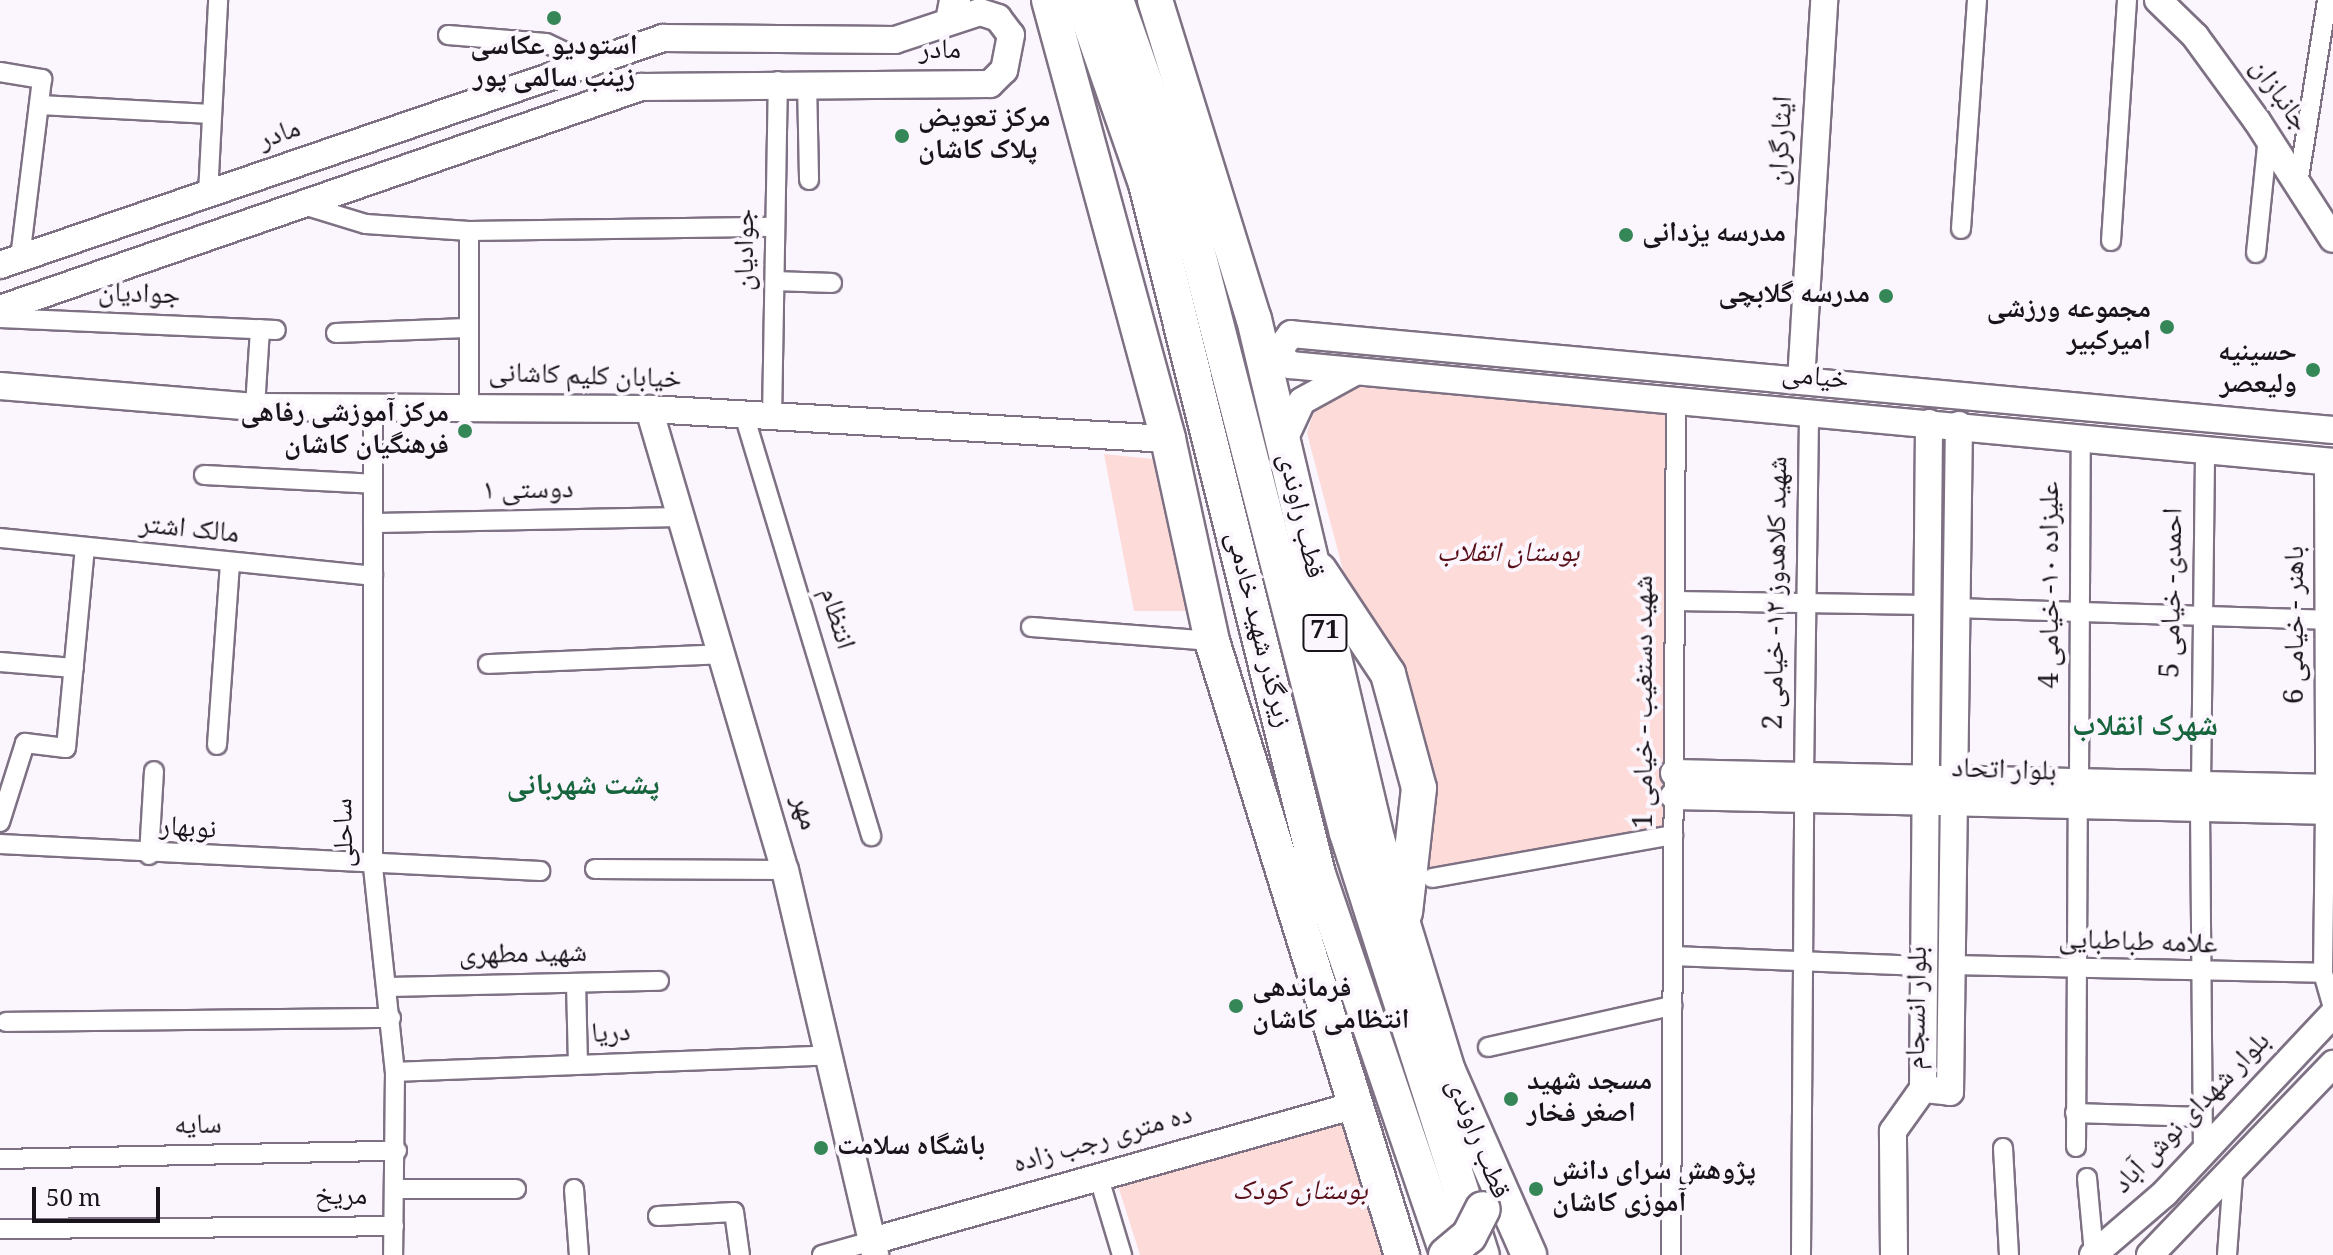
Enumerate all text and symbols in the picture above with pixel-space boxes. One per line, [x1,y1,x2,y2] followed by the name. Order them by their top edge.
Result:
[545,9,563,27] marker: استودیو عکاسی زینب سالمی پور
[470,31,638,97] place label: استودیو عکاسی زینب سالمی پور
[919,35,961,69] street label: مادر
[2241,53,2315,139] street label: جانبازان
[1764,95,1802,187] street label: ایثارگران
[918,103,1051,169] place label: مرکز تعویض پلاک کاشان
[255,113,305,159] street label: مادر
[893,127,911,145] marker: مرکز تعویض پلاک کاشان
[730,209,764,291] street label: جوادیان
[1642,218,1786,252] place label: مدرسه یزدانی
[1617,226,1635,244] marker: مدرسه یزدانی
[97,278,181,314] street label: جوادیان
[1718,279,1870,313] place label: مدرسه گلابچی
[1877,287,1895,305] marker: مدرسه گلابچی
[1986,294,2151,360] place label: مجموعه ورزشی امیرکبیر
[2158,318,2176,336] marker: مجموعه ورزشی امیرکبیر
[2218,337,2297,403] place label: حسینیه ولیعصر
[488,358,682,398] street label: خیابان کلیم کاشانی
[1780,359,1850,399] street label: خیامی
[2304,361,2322,379] marker: حسینیه ولیعصر
[240,398,449,464] place label: مرکز آموزشی رفاهی فرهنگیان کاشان
[456,422,474,440] marker: مرکز آموزشی رفاهی فرهنگیان کاشان
[1268,450,1330,582] street label: قطب راوندی
[1759,456,1797,730] street label: شهید کلاهدوز ۱۲- خیامی 2
[482,474,574,510] street label: دوستی ۱
[2035,481,2069,689] street label: علیزاده ۱۰- خیامی 4
[2156,508,2192,678] street label: احمدی- خیامی 5
[137,509,241,553] street label: مالک اشتر
[1216,529,1298,731] street label: زیرگذر شهید خادمی
[1437,538,1579,572] park label: بوستان انقلاب
[2280,546,2314,704] street label: باهنر - خیامی 6
[1629,575,1663,829] street label: شهید دستغیب - خیامی 1
[810,584,860,654] street label: انتظام
[1301,611,1349,655] road number: 71
[2072,711,2218,747] district label: شهرک انقلاب
[1951,753,2057,791] street label: بلوار اتحاد
[507,770,659,806] district label: پشت شهربانی
[782,792,824,834] street label: مهر
[329,798,363,868] street label: ساحلی
[158,811,218,849] street label: نوبهار
[2058,924,2218,964] street label: علامه طباطبایی
[459,938,587,974] street label: شهید مطهری
[1901,946,1937,1070] street label: بلوار انسجام
[1252,973,1409,1039] place label: فرماندهی انتظامی کاشان
[1227,997,1245,1015] marker: فرماندهی انتظامی کاشان
[591,1017,631,1053] street label: دریا
[2107,1026,2279,1202] street label: بلوار شهدای نوش آباد
[1527,1066,1652,1132] place label: مسجد شهید اصغر فخار
[1437,1074,1515,1204] street label: قطب راوندی
[1502,1090,1520,1108] marker: مسجد شهید اصغر فخار
[1009,1099,1197,1183] street label: ده متری رجب زاده
[174,1110,222,1144] street label: سایه
[837,1131,985,1165] place label: باشگاه سلامت
[812,1139,830,1157] marker: باشگاه سلامت
[1552,1156,1756,1222] place label: پژوهش سرای دانش آموزی کاشان
[36,1171,164,1221] scale bar
[1232,1176,1368,1210] park label: بوستان کودک
[46,1180,101,1221] text: 50 m
[1527,1180,1545,1198] marker: پژوهش سرای دانش آموزی کاشان
[315,1181,367,1215] street label: مریخ

